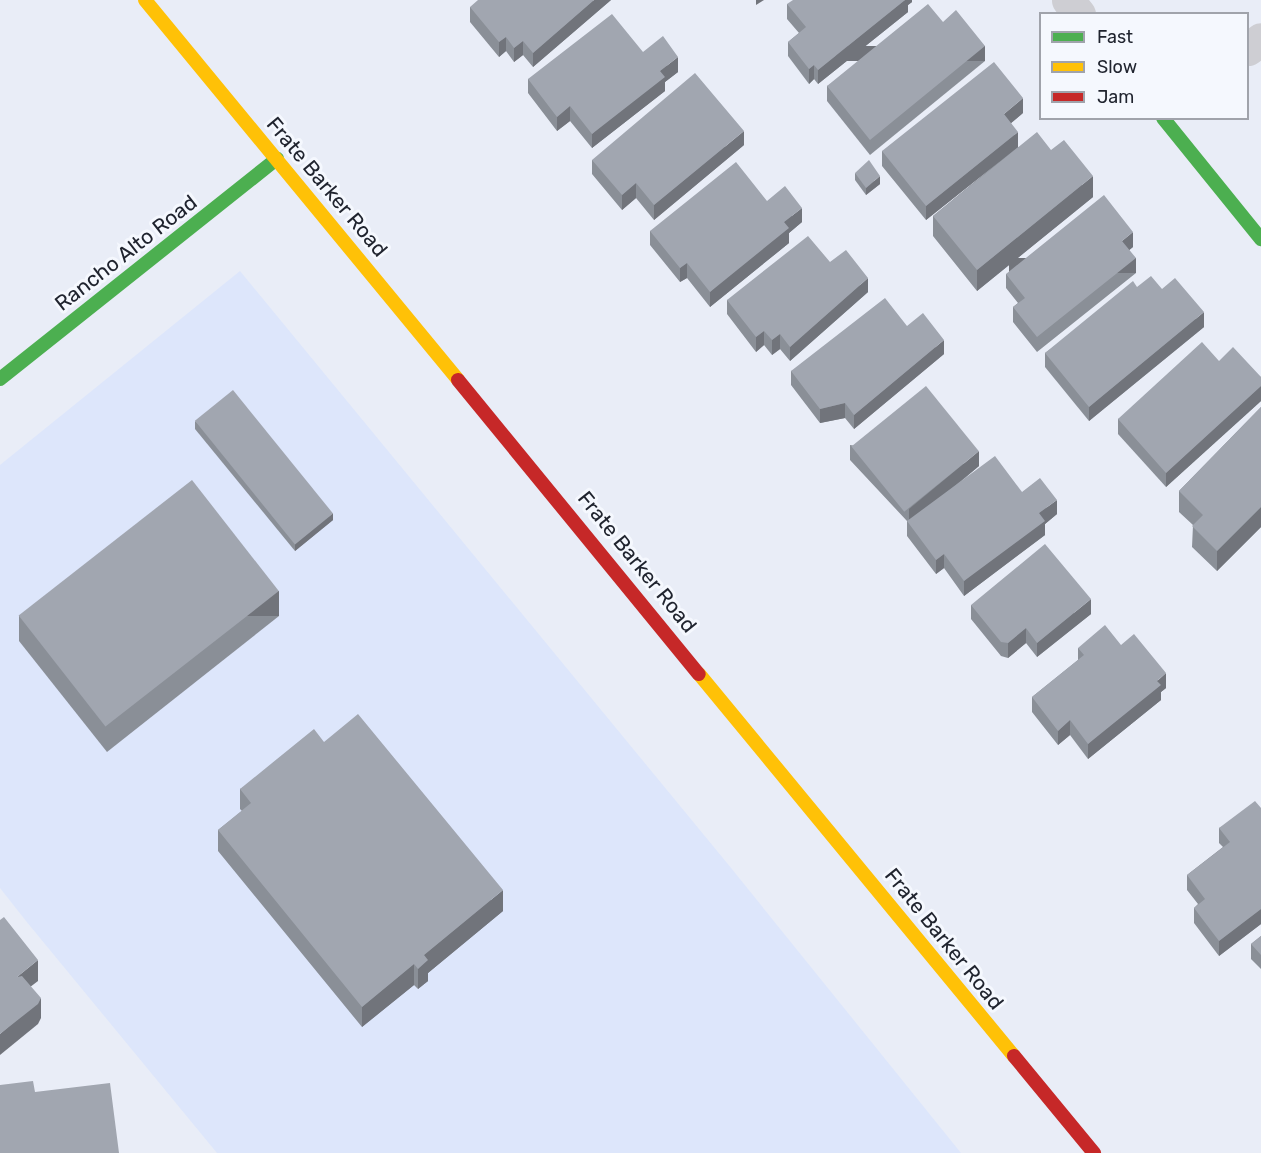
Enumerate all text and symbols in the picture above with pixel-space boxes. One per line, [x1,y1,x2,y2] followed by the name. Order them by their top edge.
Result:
[1039,12,1249,120] legend
[1097,26,1133,48] text: Fast
[1097,56,1137,78] text: Slow
[1097,86,1134,108] text: Jam
[261,112,393,262] street label: Frate Barker Road
[50,190,202,316] street label: Rancho Alto Road
[572,486,702,638] street label: Frate Barker Road
[879,863,1009,1015] street label: Frate Barker Road

